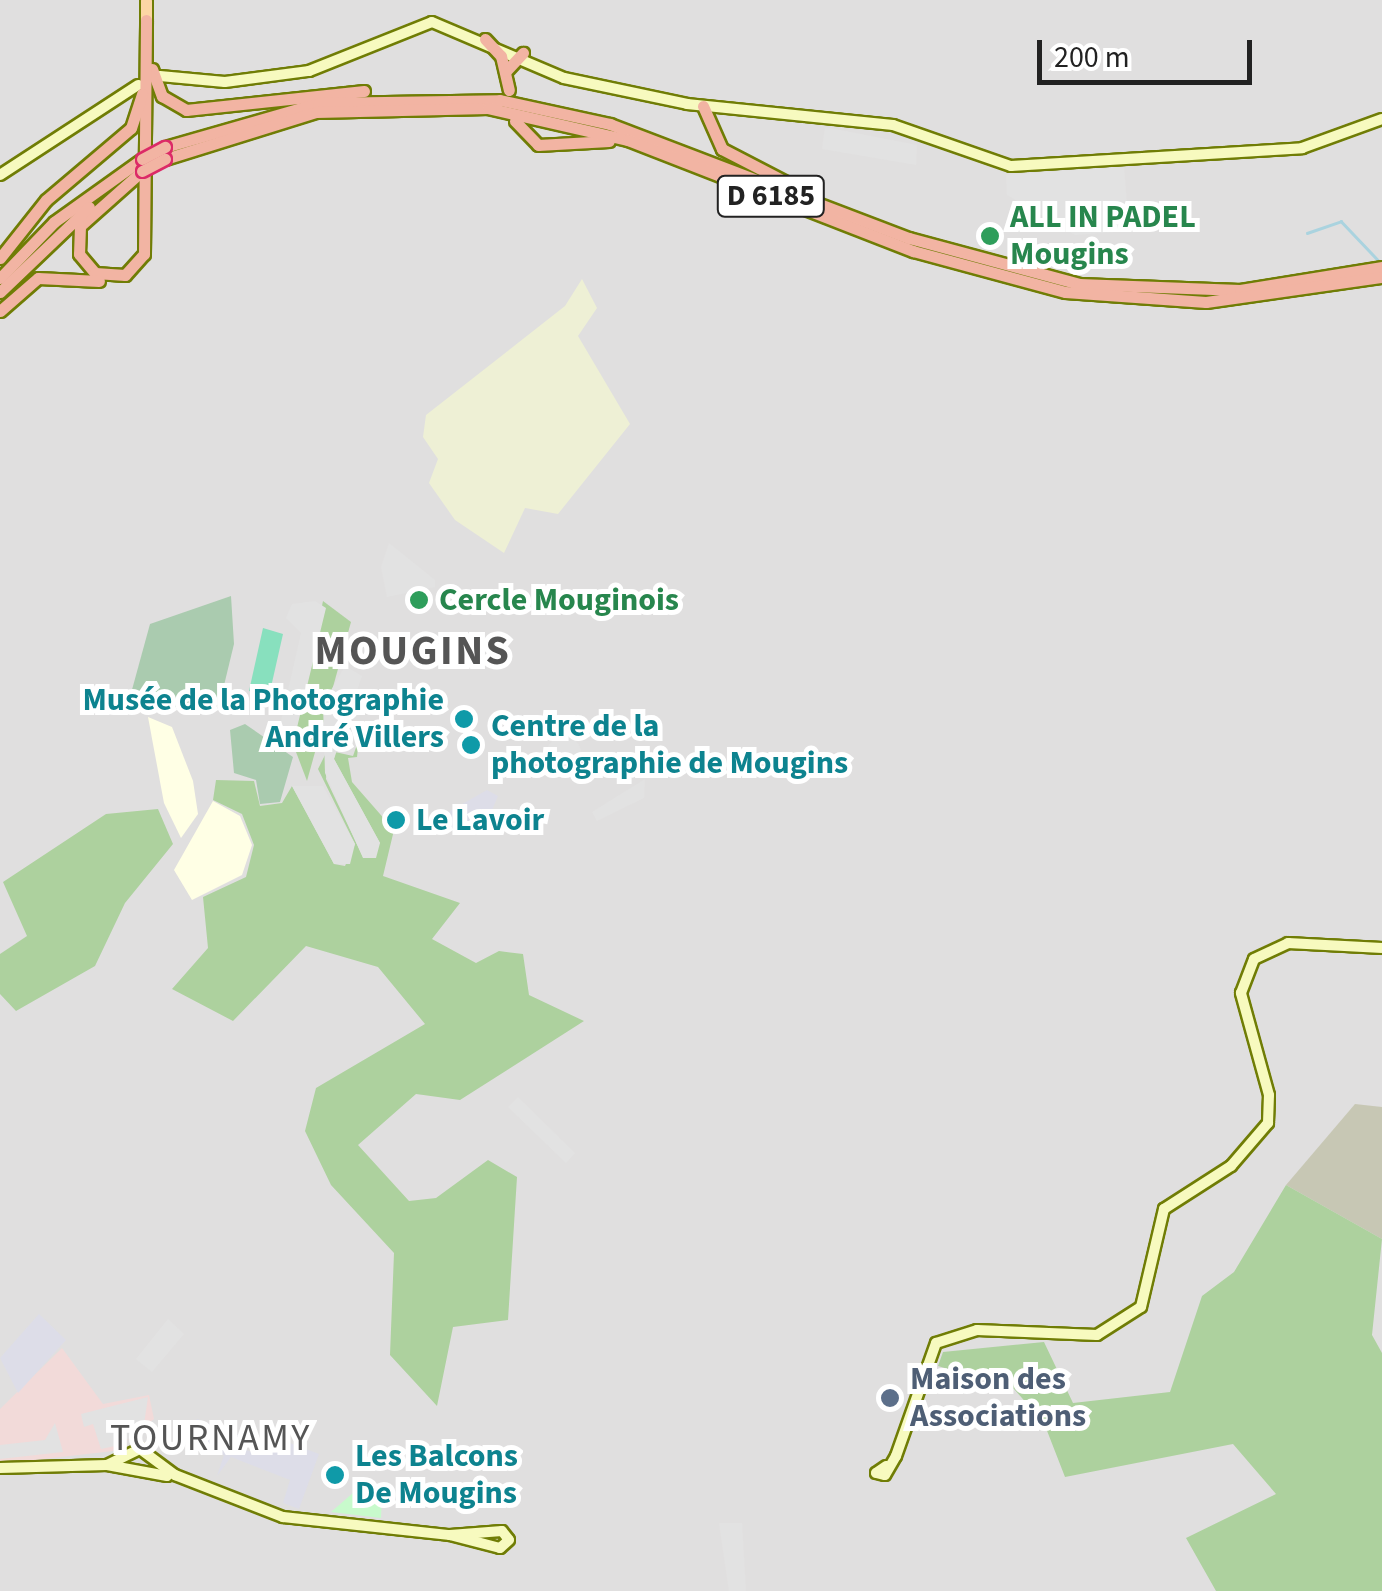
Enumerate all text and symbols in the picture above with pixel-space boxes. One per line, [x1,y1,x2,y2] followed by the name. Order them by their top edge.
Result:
[1042,20,1257,82] scale bar
[1054,36,1130,79] text: 200 m
[716,171,826,221] road number: D 6185
[1010,199,1196,274] place label: ALL IN PADEL Mougins
[979,225,1001,247] marker: ALL IN PADEL Mougins
[439,581,679,619] place label: Cercle Mouginois
[408,589,430,611] marker: Cercle Mouginois
[315,626,511,676] district label: MOUGINS
[82,682,444,757] place label: Musée de la Photographie André Villers
[453,708,475,730] marker: Musée de la Photographie André Villers
[491,708,848,783] place label: Centre de la photographie de Mougins
[460,734,482,756] marker: Centre de la photographie de Mougins
[416,801,544,839] place label: Le Lavoir
[385,809,407,831] marker: Le Lavoir
[910,1361,1086,1436] place label: Maison des Associations
[879,1387,901,1409] marker: Maison des Associations
[110,1416,312,1462] district label: TOURNAMY
[355,1438,518,1513] place label: Les Balcons De Mougins
[324,1464,346,1486] marker: Les Balcons De Mougins

